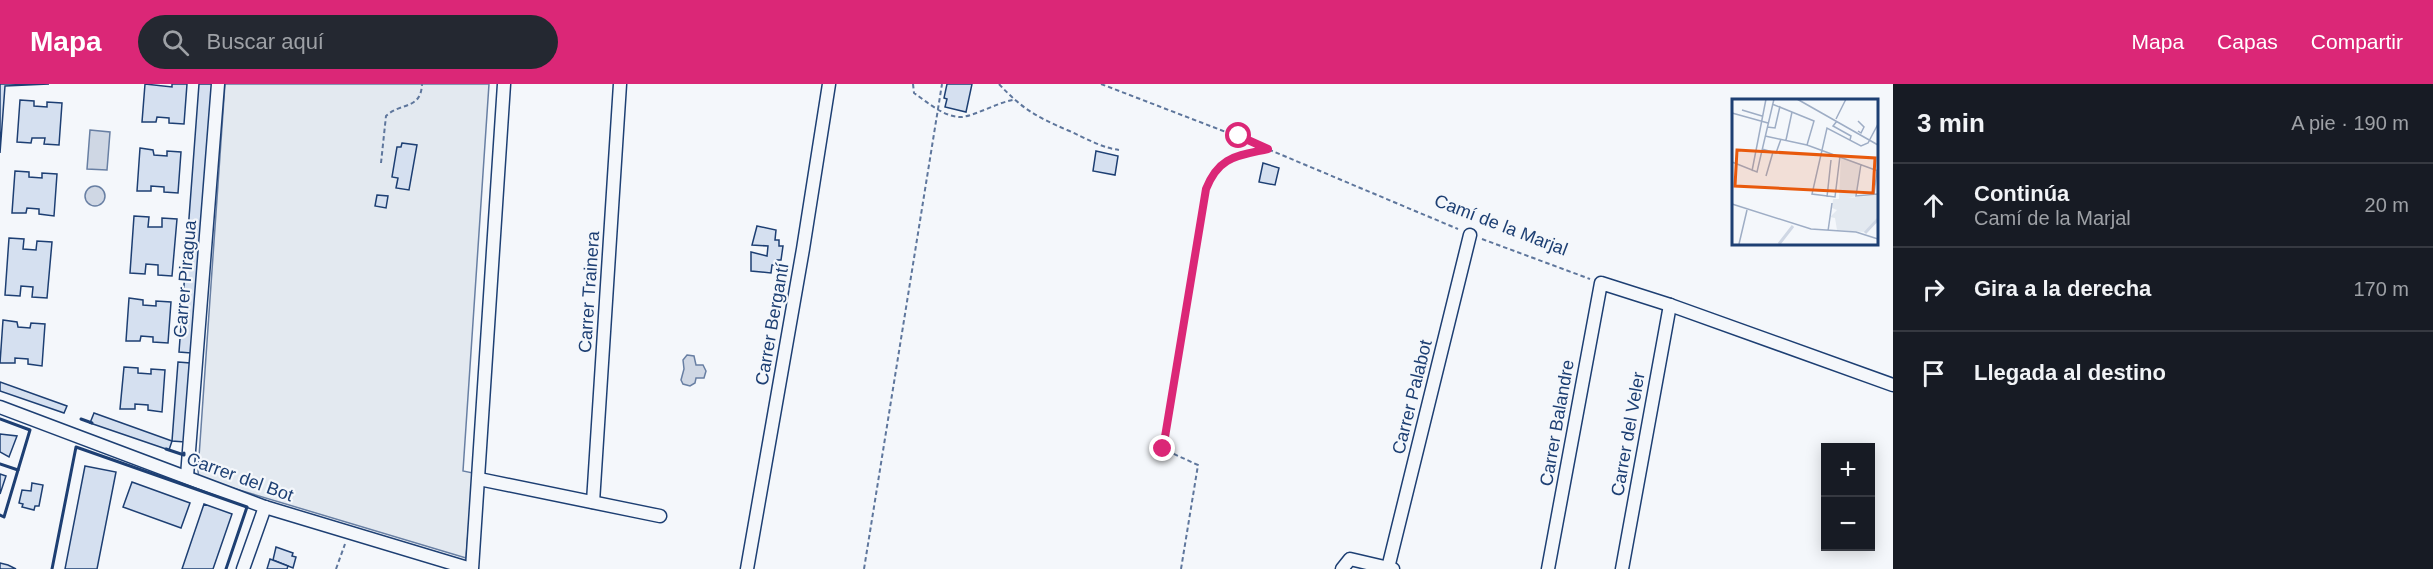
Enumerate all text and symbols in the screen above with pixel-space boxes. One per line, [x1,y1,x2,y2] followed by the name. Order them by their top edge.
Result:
[138,15,558,69] search box
[30,26,102,57] text: Mapa
[159,26,192,59] icon: search
[207,29,324,54] text: Buscar aquí
[2132,30,2184,53] text: Mapa
[2217,30,2278,53] text: Capas
[2311,30,2403,53] text: Compartir
[1732,99,1878,244] inset map
[1917,108,1985,138] text: 3 min
[2291,112,2409,134] text: A pie · 190 m
[1225,122,1251,148] route start
[1974,181,2069,206] text: Continúa
[1917,189,1950,222] icon: ahead
[1432,190,1570,260] street label: Camí de la Marjal
[2365,194,2409,216] text: 20 m
[1974,207,2131,229] text: Camí de la Marjal
[170,218,200,339] street label: Carrer Piragua
[575,229,603,354] street label: Carrer Trainera
[751,261,793,387] street label: Carrer Bergantí
[1917,273,1950,306] icon: right
[1974,276,2151,301] text: Gira a la derecha
[2353,278,2409,300] text: 170 m
[1388,338,1436,456] street label: Carrer Palabot
[1917,357,1950,390] icon: arrive
[1536,358,1578,488] street label: Carrer Balandre
[1974,360,2166,385] text: Llegada al destino
[1607,370,1649,498] street label: Carrer del Veler
[1149,435,1175,461] route end
[1821,443,1875,551] map controls
[1821,443,1875,497] button: +
[184,448,296,506] street label: Carrer del Bot
[1821,497,1875,551] button: −

